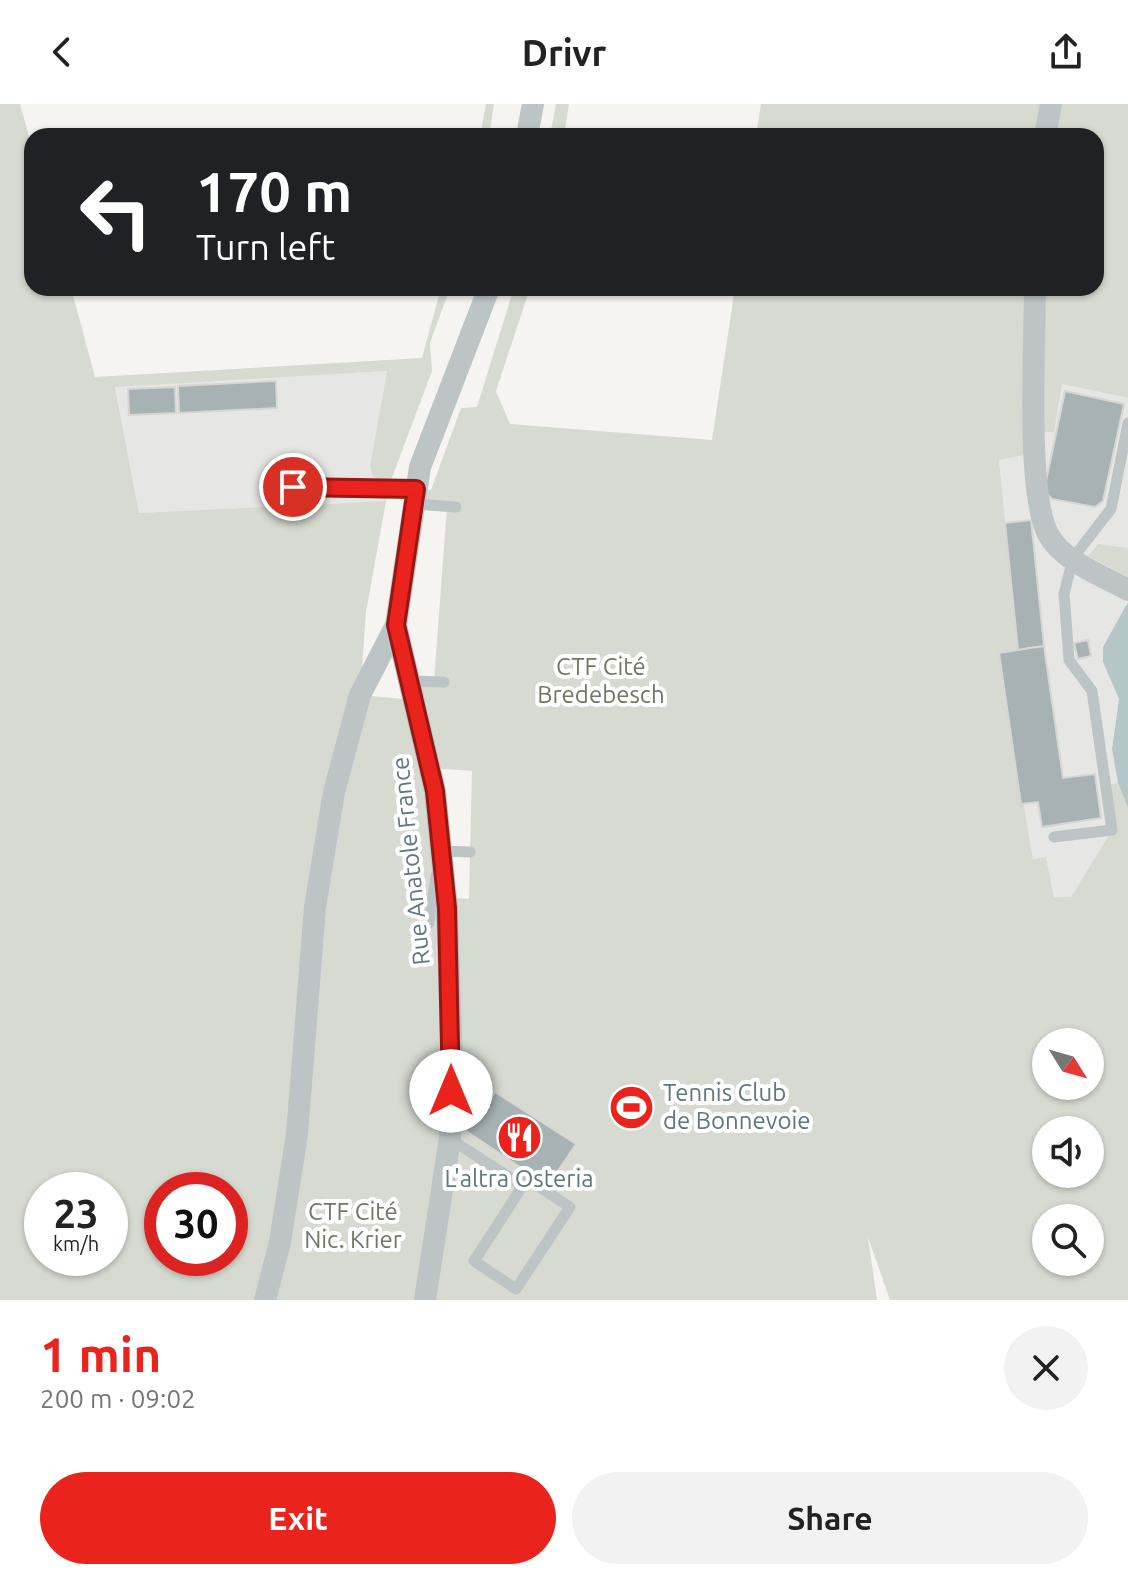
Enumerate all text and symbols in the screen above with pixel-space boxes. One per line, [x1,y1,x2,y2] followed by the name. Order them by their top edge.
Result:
[40,30,84,74] icon: back
[1044,30,1088,74] icon: share
[522,32,606,73] text: Drivr
[64,160,168,264] icon: left
[196,160,352,223] text: 170 m
[196,226,335,267] text: Turn left
[259,453,327,521] pin
[271,465,315,509] icon: arrive
[537,653,665,708] park label: CTF Cité Bredebesch
[386,756,435,966] street label: Rue Anatole France
[1032,1028,1104,1100] north arrow
[1032,1028,1104,1276] map controls
[409,1049,493,1133] position arrow
[663,1079,811,1134] place label: Tennis Club de Bonnevoie
[608,1083,656,1131] sports icon: Tennis Club de Bonnevoie
[495,1113,543,1161] restaurant icon: L'altra Osteria
[1032,1116,1104,1188] button: sound
[444,1165,594,1192] place label: L'altra Osteria
[144,1172,248,1276] speed limit sign: 30
[53,1191,99,1236] text: 23
[304,1198,402,1253] park label: CTF Cité Nic. Krier
[1032,1204,1104,1276] button: search
[53,1232,99,1255] text: km/h
[1004,1326,1088,1410] button: close
[40,1327,161,1381] text: 1 min
[40,1384,196,1413] text: 200 m · 09:02
[40,1472,556,1564] button: Exit
[572,1472,1088,1564] button: Share

